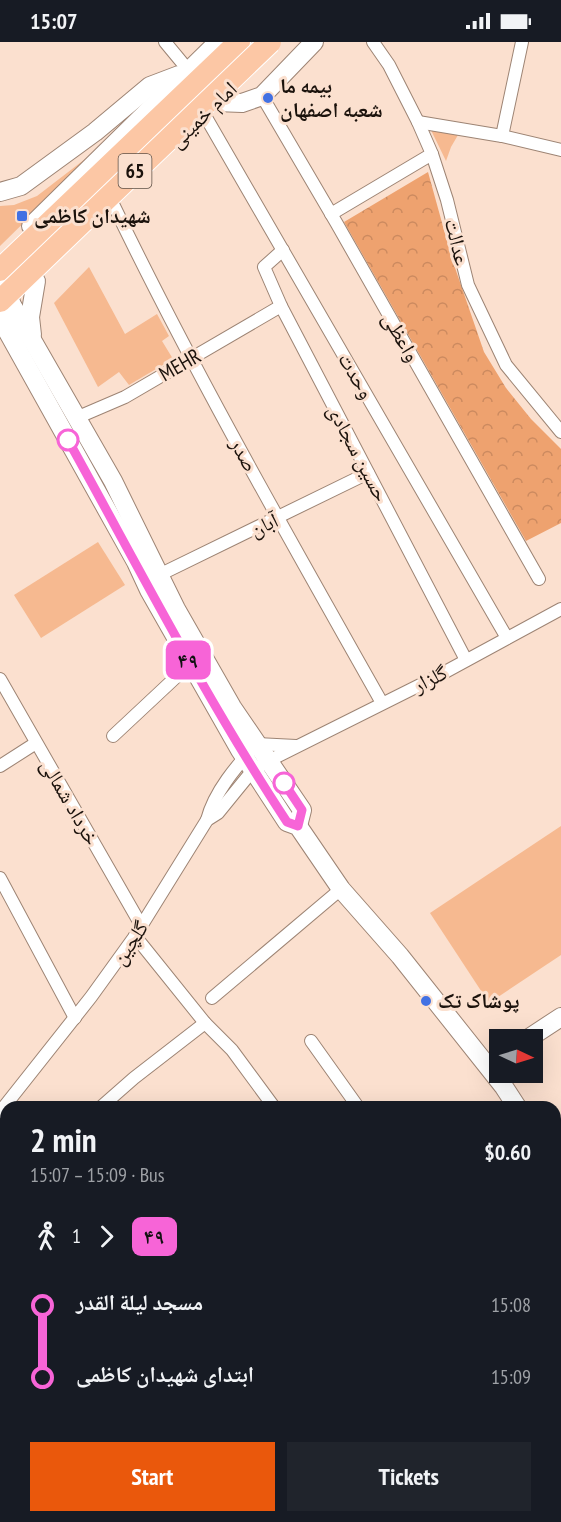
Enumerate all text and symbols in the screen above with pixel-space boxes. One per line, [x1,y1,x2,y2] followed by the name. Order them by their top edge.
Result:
[30,7,78,35] text: 15:07
[280,72,383,123] place label: بیمه ما شعبه اصفهان
[163,75,243,155] street label: امام خمینی
[261,91,275,105] marker: بیمه ما شعبه اصفهان
[118,154,152,188] road number: 65
[34,202,151,229] place label: شهیدان کاظمی
[15,209,29,223] marker: شهیدان کاظمی
[439,216,476,268] street label: عدالت
[376,307,426,366] street label: واعظی
[154,342,205,387] street label: MEHR
[332,348,380,404] street label: وحدت
[322,399,395,506] street label: حسین سجادی
[57,429,79,451] unlabelled marker
[224,432,264,476] street label: صدر
[245,506,283,543] street label: آبان
[161,640,215,680] line badge: ۴۹
[178,647,198,674] text: ۴۹
[407,658,452,699] street label: گلزار
[35,754,106,850] street label: خرداد شمالی
[273,772,295,794] unlabelled marker
[105,915,154,970] street label: گلچین
[438,987,519,1014] place label: پوشاک تک
[419,994,433,1008] marker: پوشاک تک
[489,1029,543,1083] north arrow
[489,1029,543,1083] map controls
[30,1118,97,1161] text: 2 min
[484,1138,531,1166] text: $0.60
[30,1162,165,1188] text: 15:07 – 15:09 · Bus
[30,1220,63,1253] icon: walk
[90,1220,123,1253] icon: forward
[72,1223,81,1249] text: 1
[144,1223,165,1250] text: ۴۹
[76,1288,203,1316] text: مسجد لیلة القدر
[491,1292,531,1318] text: 15:08
[76,1360,254,1388] text: ابتدای شهیدان کاظمی
[491,1364,531,1390] text: 15:09
[30,1442,275,1511] button: Start
[287,1442,531,1511] button: Tickets

